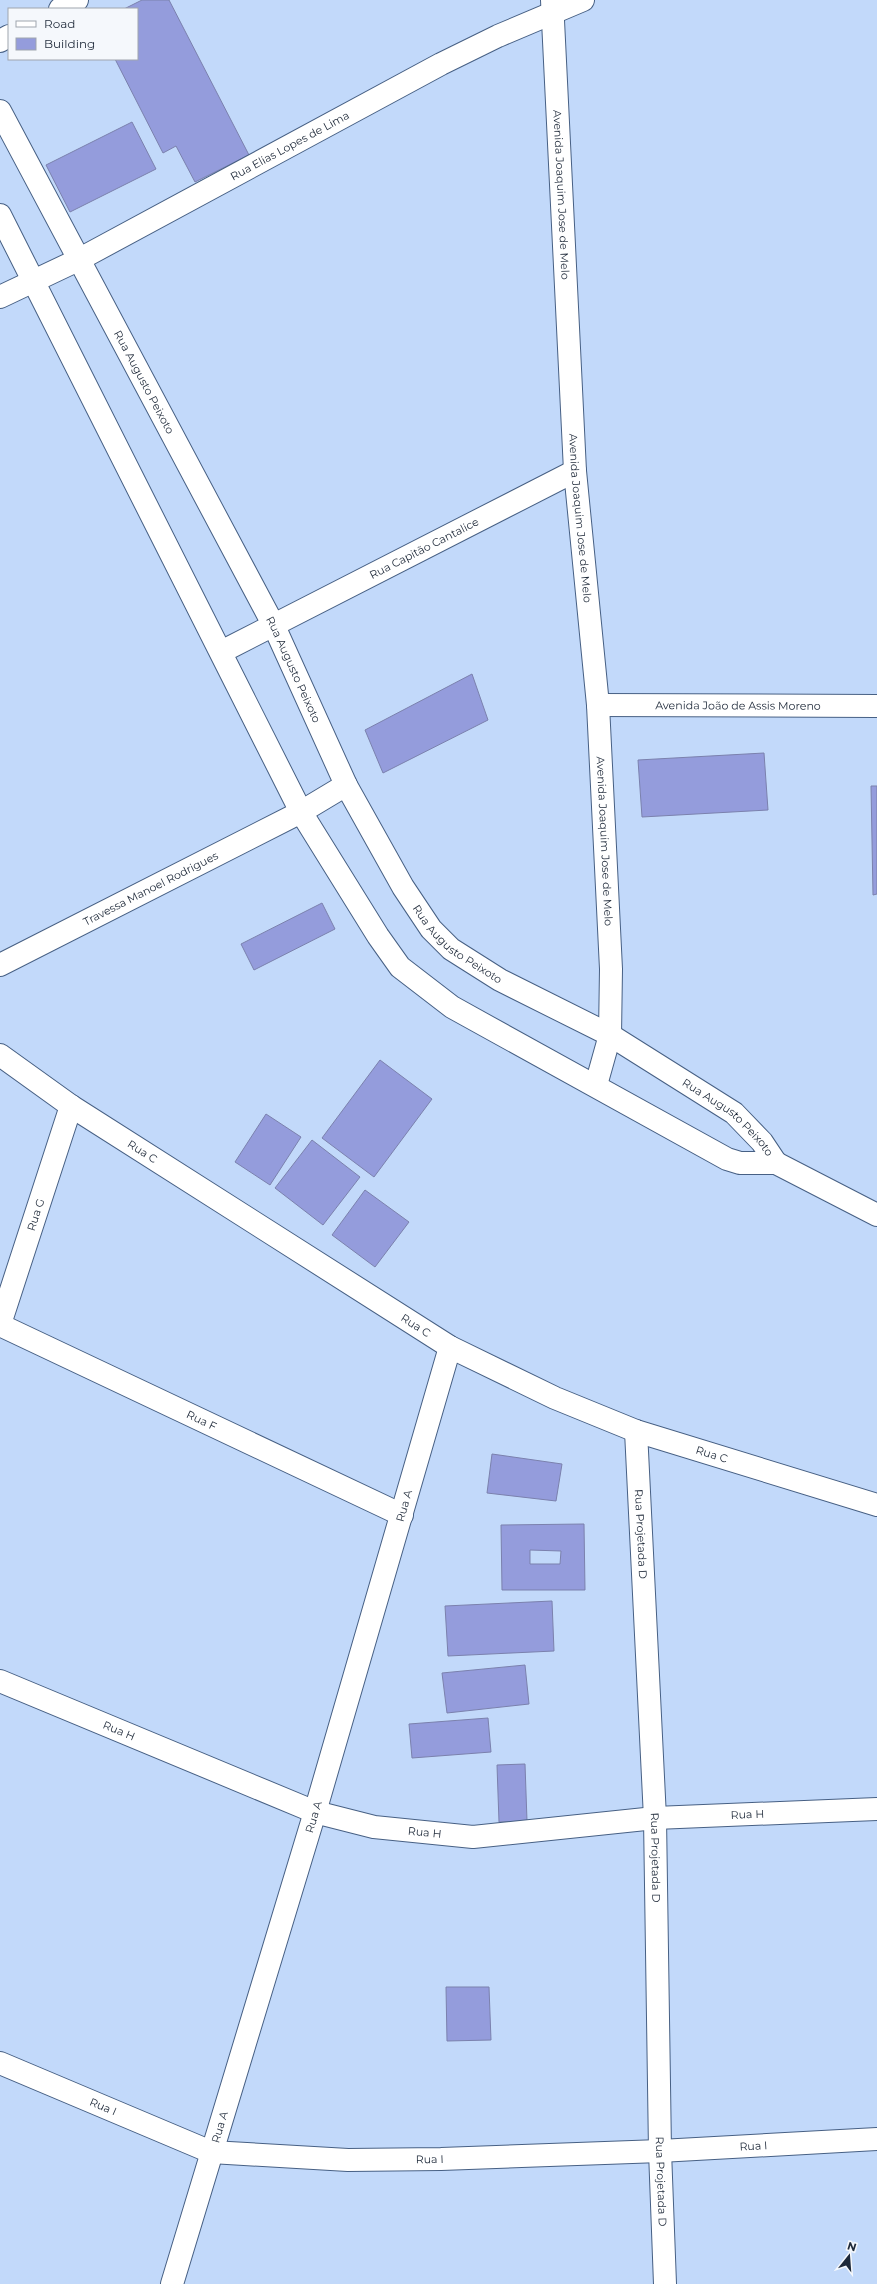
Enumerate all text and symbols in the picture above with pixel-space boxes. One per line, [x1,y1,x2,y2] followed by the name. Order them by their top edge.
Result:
[8,8,138,60] legend
[44,16,75,31] text: Road
[44,36,95,51] text: Building
[228,108,352,183] street label: Rua Elias Lopes de Lima
[550,110,573,280] street label: Avenida Joaquim Jose de Melo
[111,328,178,436] street label: Rua Augusto Peixoto
[566,433,595,604] street label: Avenida Joaquim Jose de Melo
[367,514,481,582] street label: Rua Capitão Cantalice
[263,614,324,725] street label: Rua Augusto Peixoto
[655,698,821,713] street label: Avenida João de Assis Moreno
[594,756,616,927] street label: Avenida Joaquim Jose de Melo
[81,848,221,929] street label: Travessa Manoel Rodrigues
[410,902,505,987] street label: Rua Augusto Peixoto
[680,1075,776,1159] street label: Rua Augusto Peixoto
[125,1137,160,1166] street label: Rua C
[24,1197,47,1233] street label: Rua G
[398,1311,433,1340] street label: Rua C
[184,1407,219,1433] street label: Rua F
[694,1443,730,1466] street label: Rua C
[393,1488,415,1523] street label: Rua A
[632,1489,650,1579] street label: Rua Projetada D
[101,1718,137,1743] street label: Rua H
[302,1799,325,1835] street label: Rua A
[730,1807,765,1822] street label: Rua H
[648,1812,663,1903] street label: Rua Projetada D
[407,1823,442,1841] street label: Rua H
[88,2095,119,2118] street label: Rua I
[208,2109,231,2145] street label: Rua A
[653,2136,670,2227] street label: Rua Projetada D
[739,2138,768,2154] street label: Rua I
[416,2152,444,2166] street label: Rua I
[829,2236,869,2276] north arrow
[846,2238,858,2254] text: N

